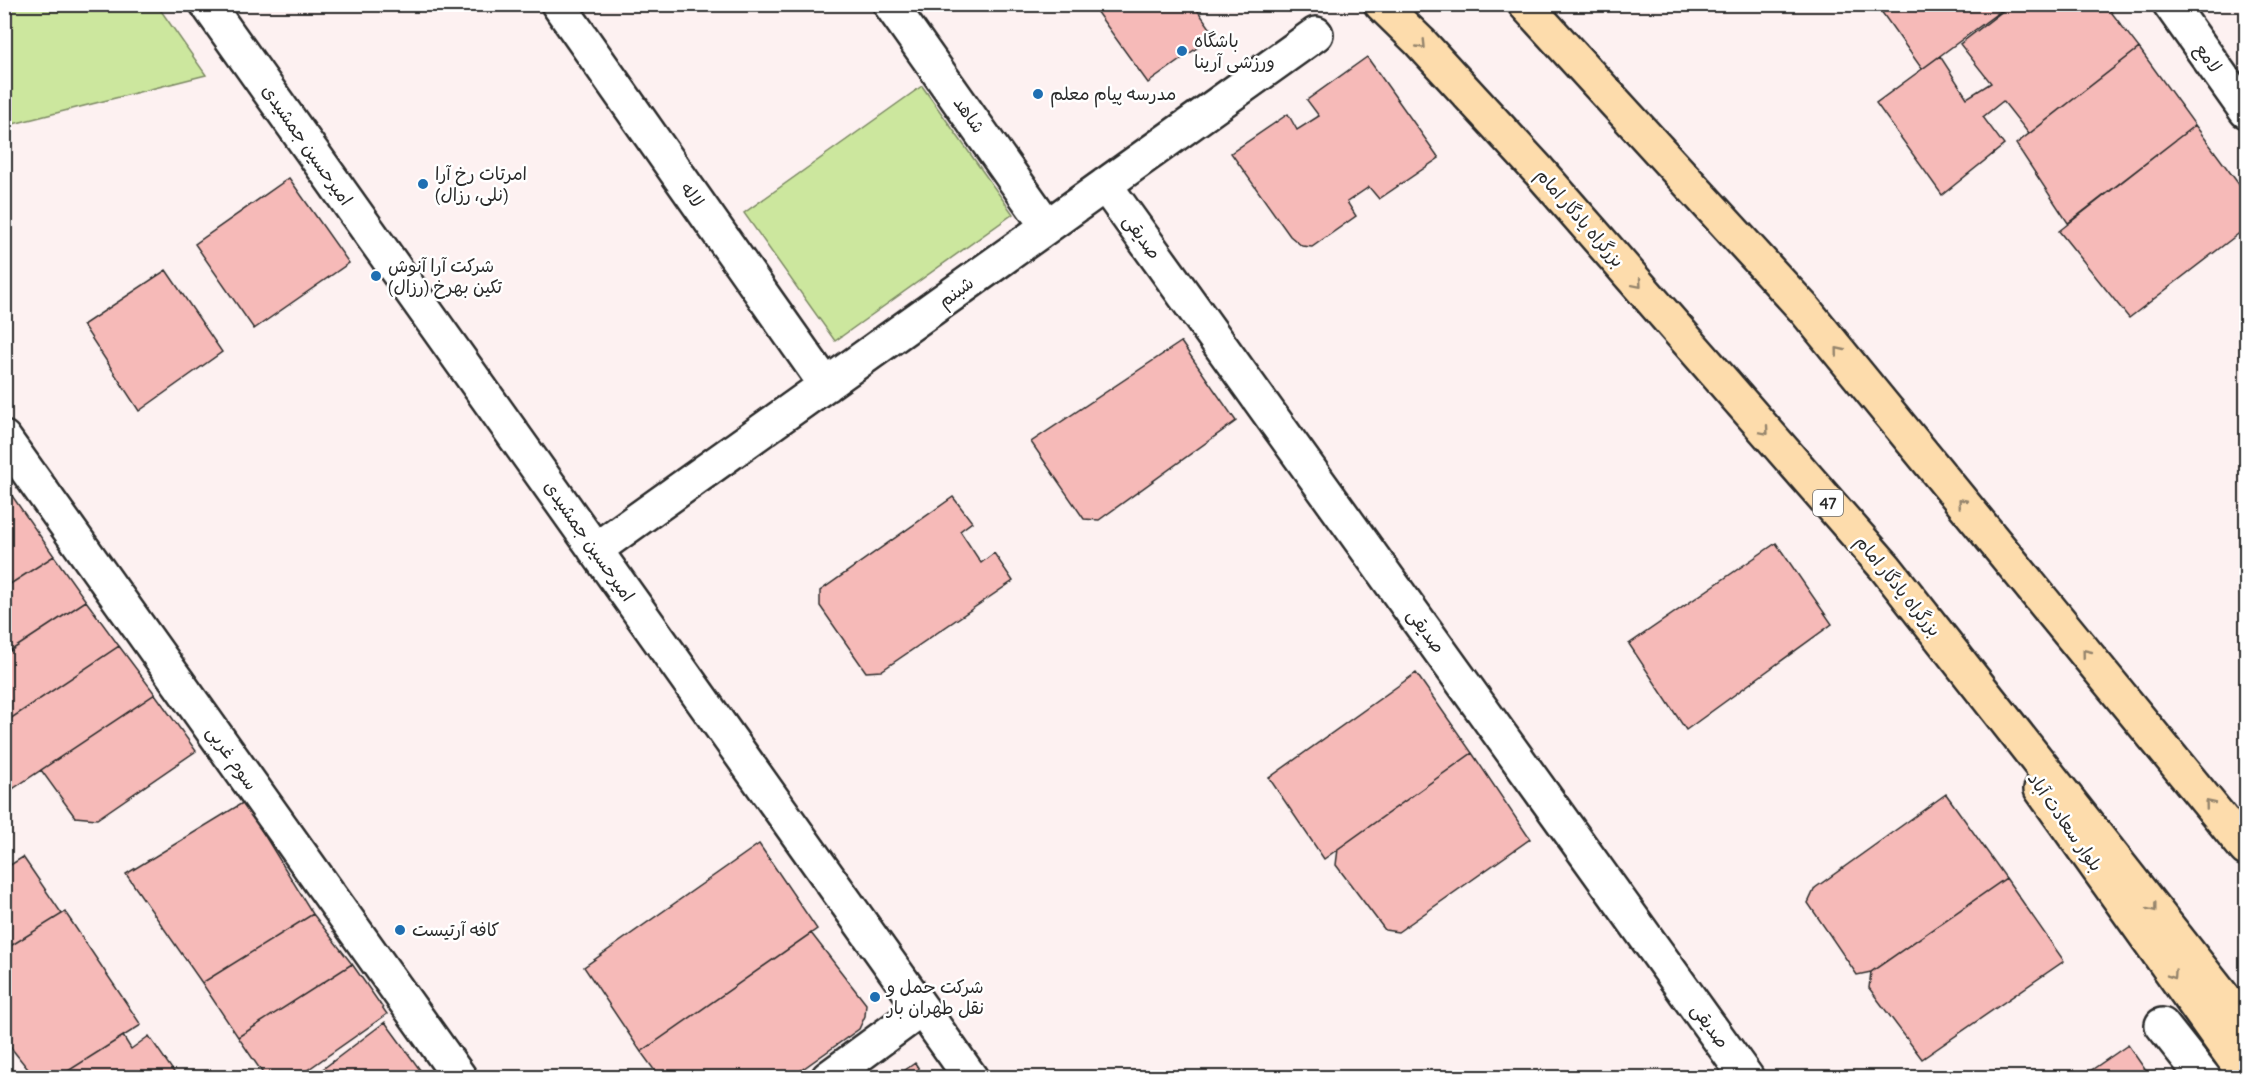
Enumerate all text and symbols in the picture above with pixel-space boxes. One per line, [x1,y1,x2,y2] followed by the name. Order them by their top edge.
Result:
[1194,29,1275,73] place label: باشگاه ورزشی آرینا
[1415,38,1426,49] one-way arrow
[2188,38,2227,78] street label: لامع
[1175,44,1189,58] marker: باشگاه ورزشی آرینا
[257,80,358,210] street label: امیرحسین جمشیدی
[1050,82,1176,108] place label: مدرسه پیام معلم
[1031,87,1045,101] marker: مدرسه پیام معلم
[949,92,990,137] street label: شاهد
[435,162,527,206] place label: امرتات رخ آرا (نلی، رزال)
[1529,164,1630,274] street label: بزرگراه یادگار امام
[416,177,430,191] marker: امرتات رخ آرا (نلی، رزال)
[676,178,709,212] street label: لاله
[1118,210,1166,264] street label: صدیقی
[388,254,503,299] place label: شرکت آرا آنوش تکین بهرخ (رزال)
[369,269,383,283] marker: شرکت آرا آنوش تکین بهرخ (رزال)
[933,271,980,315] street label: شبنم
[1630,277,1641,288] one-way arrow
[1835,347,1846,358] one-way arrow
[1758,424,1769,435] one-way arrow
[539,476,640,606] street label: امیرحسین جمشیدی
[1813,490,1843,516] road number: 47
[1959,498,1970,509] one-way arrow
[1848,530,1946,643] street label: بزرگراه یادگار امام
[1402,604,1450,658] street label: صدیقی
[2082,649,2093,660] one-way arrow
[199,721,263,796] street label: سوم غربی
[2023,768,2108,876] street label: بلوار سعادت آباد
[2206,800,2217,811] one-way arrow
[2146,901,2157,912] one-way arrow
[412,918,500,941] place label: کافه آرتیست
[393,923,407,937] marker: کافه آرتیست
[2166,968,2177,979] one-way arrow
[885,975,984,1019] place label: شرکت حمل و نقل طهران بار
[868,990,882,1004] marker: شرکت حمل و نقل طهران بار
[1686,999,1734,1053] street label: صدیقی

